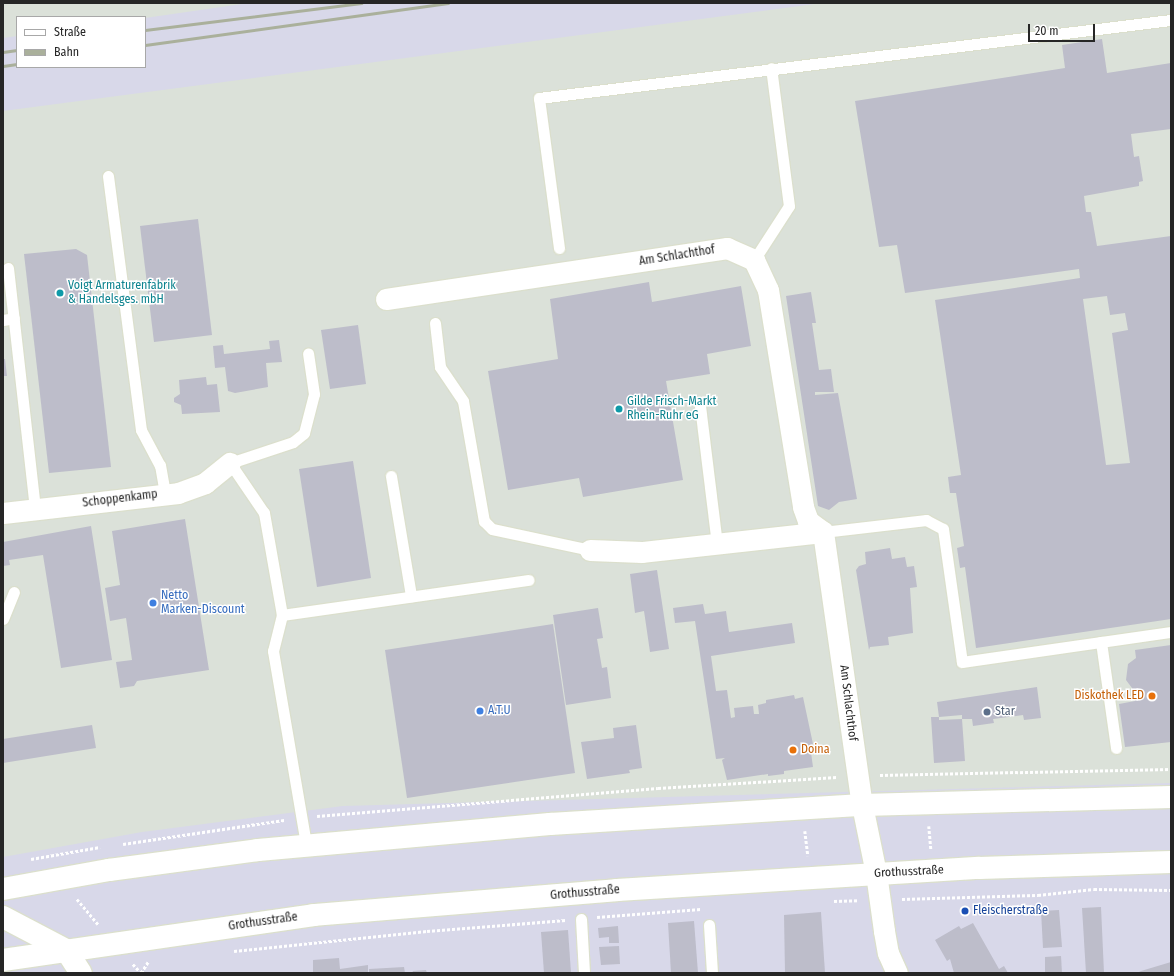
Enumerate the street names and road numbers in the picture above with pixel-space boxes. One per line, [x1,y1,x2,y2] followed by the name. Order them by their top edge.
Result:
[638,243,716,269] street label: Am Schlachthof
[82,487,158,511] street label: Schoppenkamp
[836,664,860,742] street label: Am Schlachthof
[874,863,944,881] street label: Grothusstraße
[550,883,620,903] street label: Grothusstraße
[228,910,298,934] street label: Grothusstraße

